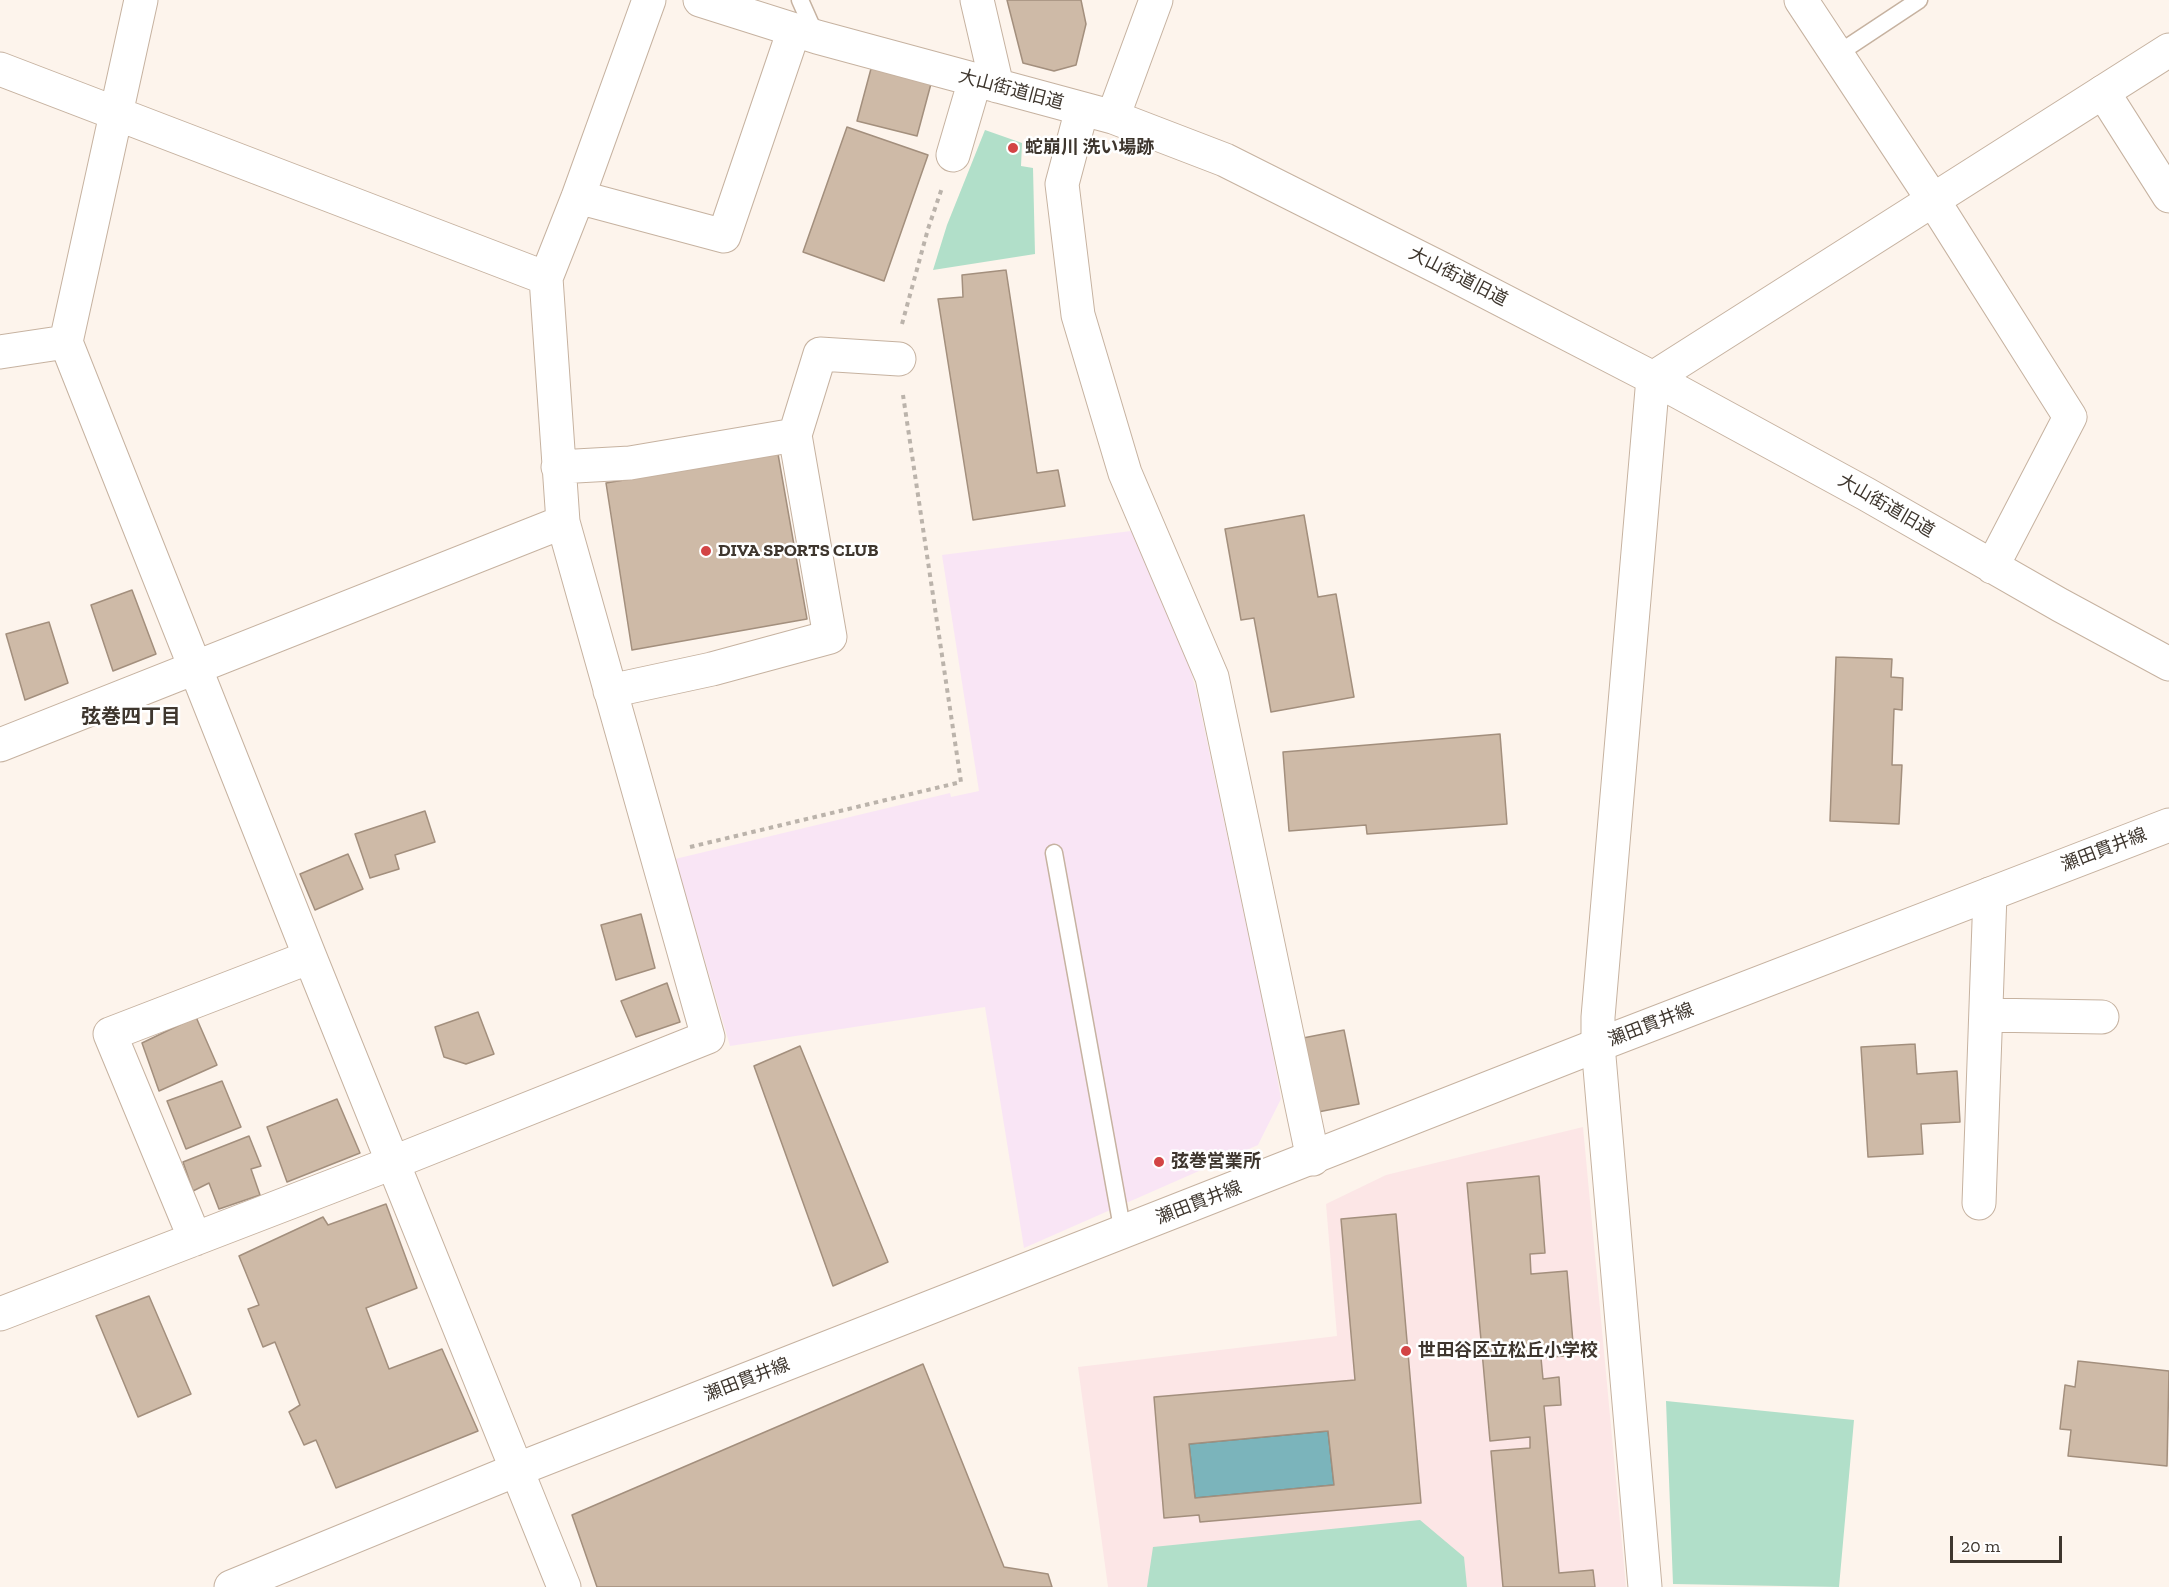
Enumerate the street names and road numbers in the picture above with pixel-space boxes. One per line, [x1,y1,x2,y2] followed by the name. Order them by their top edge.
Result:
[956,66,1066,114] street label: 大山街道旧道
[1405,243,1511,311] street label: 大山街道旧道
[1834,470,1938,542] street label: 大山街道旧道
[2058,824,2150,876] street label: 瀬田貫井線
[1605,999,1697,1051] street label: 瀬田貫井線
[1153,1177,1245,1229] street label: 瀬田貫井線
[701,1354,793,1406] street label: 瀬田貫井線

